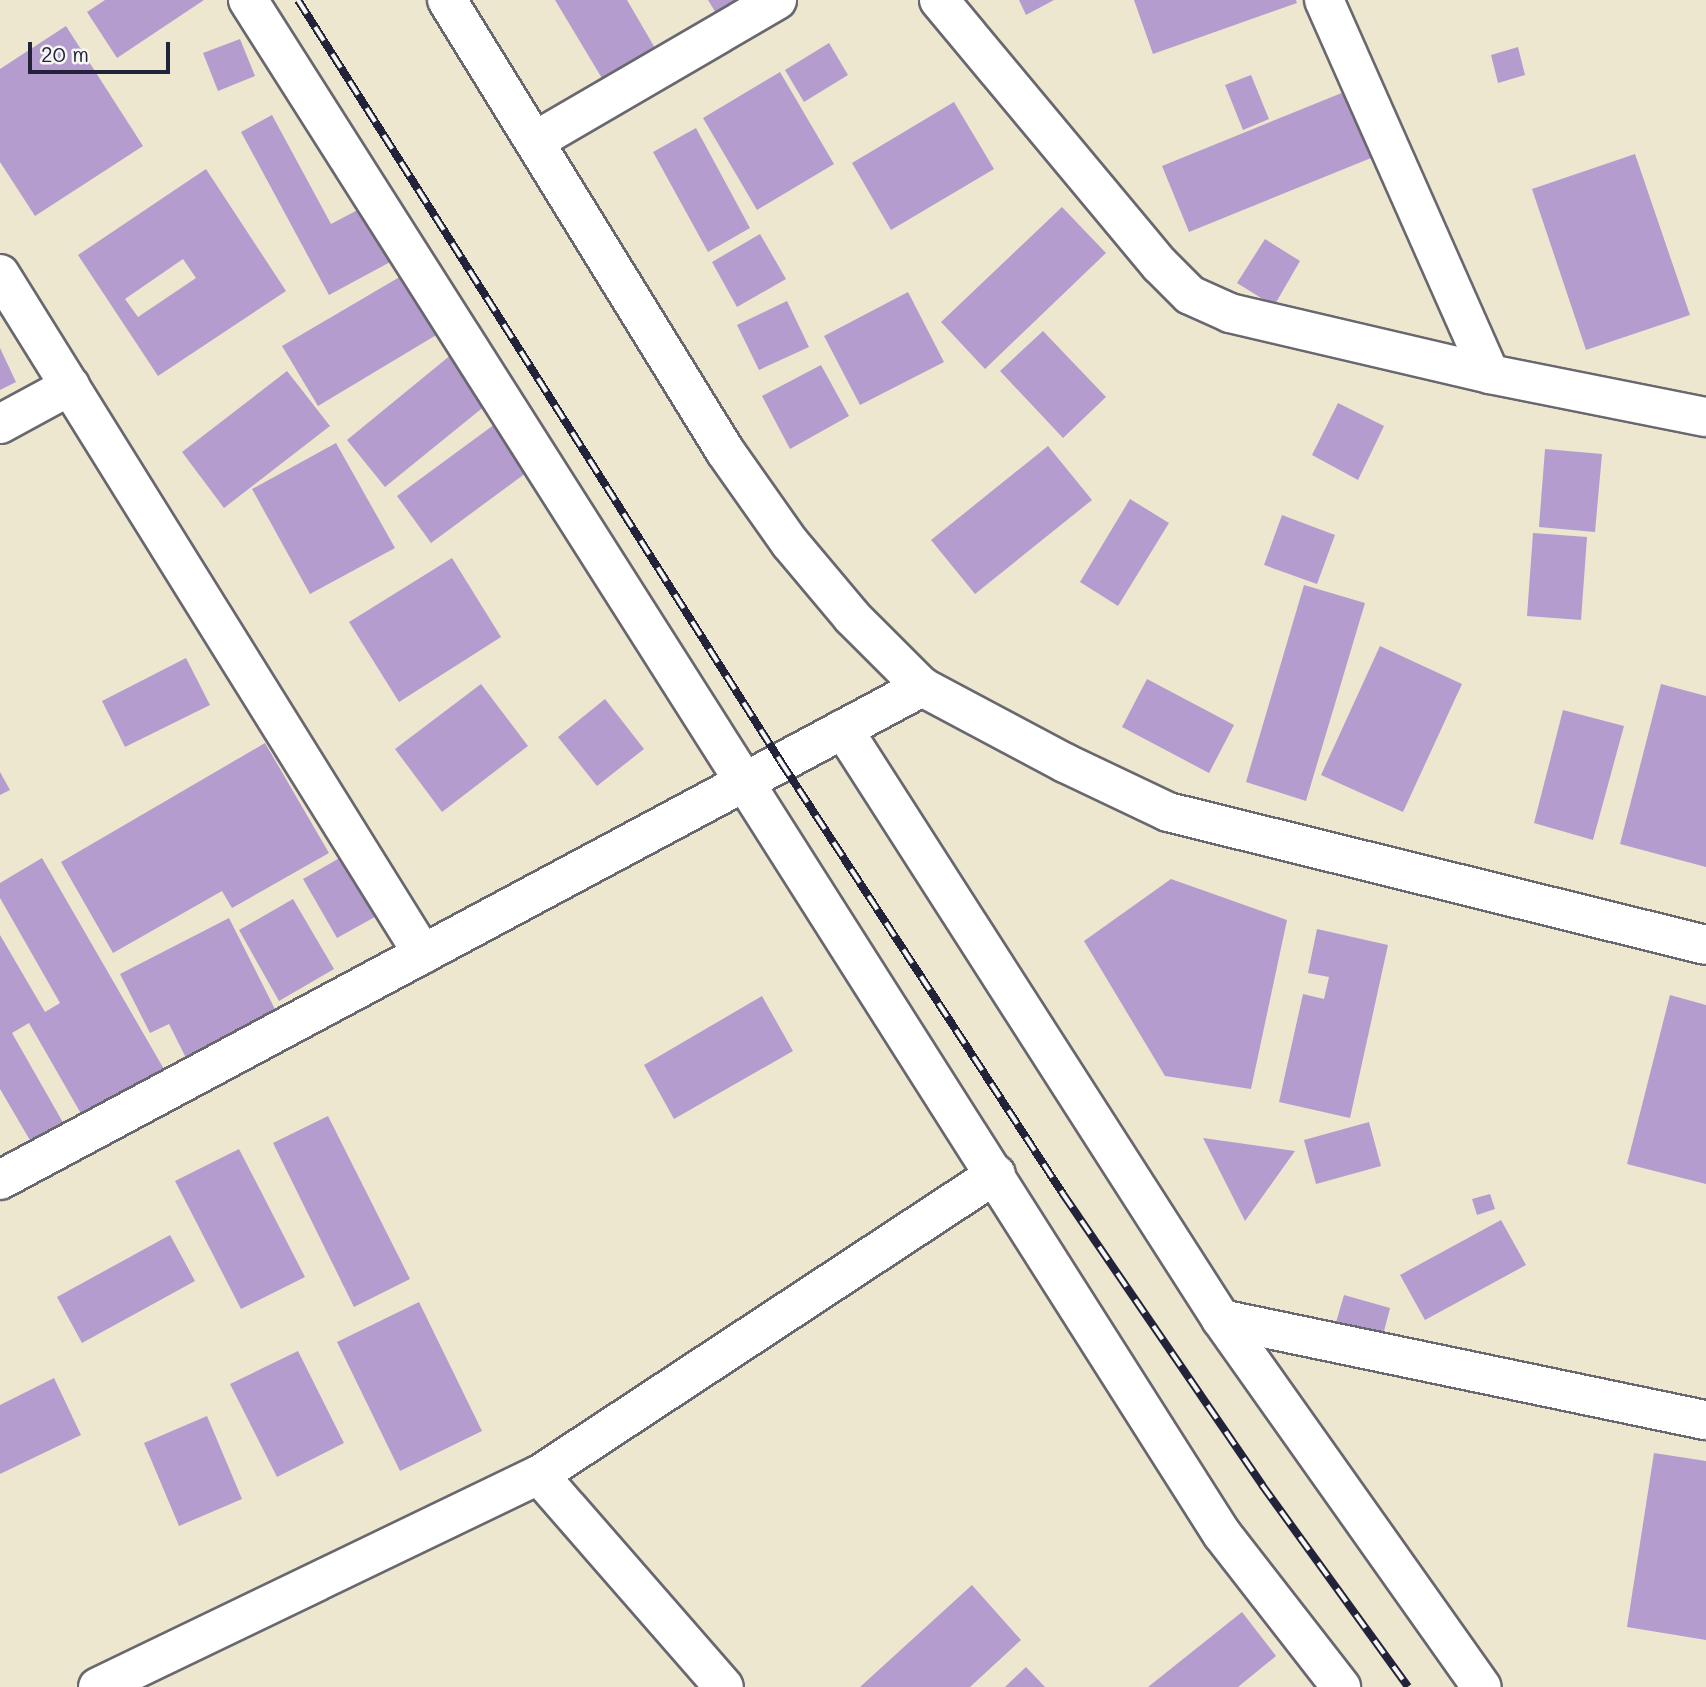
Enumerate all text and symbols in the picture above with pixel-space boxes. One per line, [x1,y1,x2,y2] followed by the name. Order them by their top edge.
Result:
[32,28,173,72] scale bar
[41,40,89,67] text: 20 m

